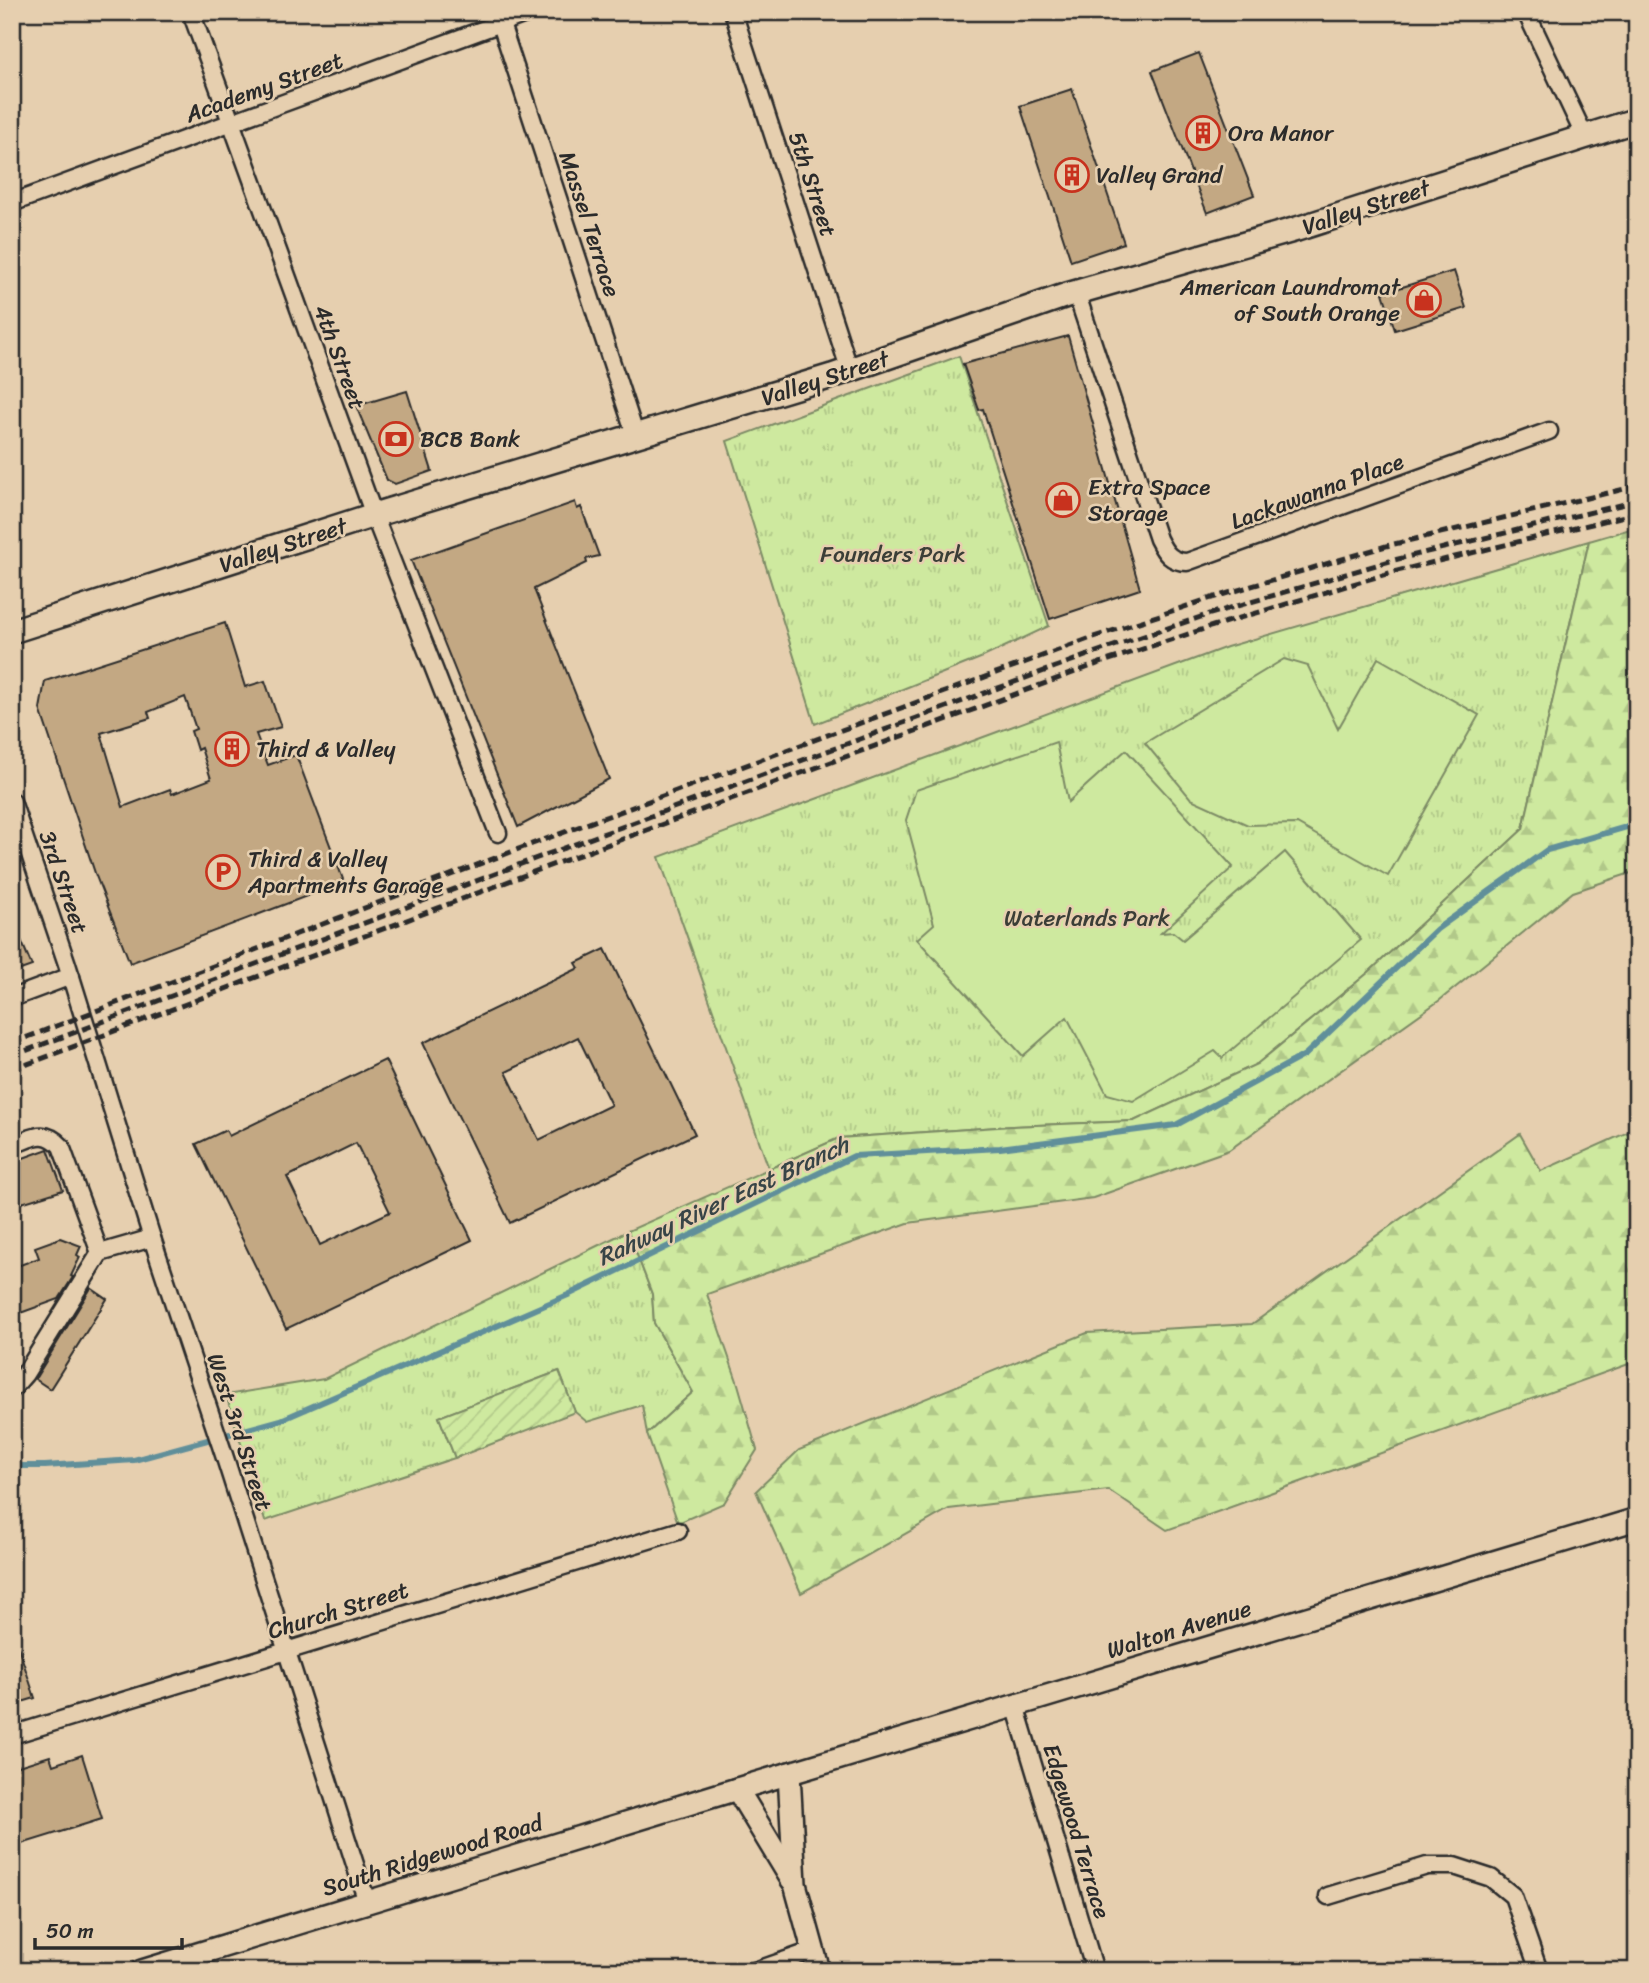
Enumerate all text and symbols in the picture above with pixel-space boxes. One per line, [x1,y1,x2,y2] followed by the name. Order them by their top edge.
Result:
[179,40,349,135] street label: Academy Street
[1228,113,1335,154] place label: Ora Manor
[1184,114,1222,152] building icon: Ora Manor
[776,126,849,242] street label: 5th Street
[547,146,632,303] street label: Massel Terrace
[1096,155,1224,196] place label: Valley Grand
[1053,156,1091,194] building icon: Valley Grand
[1297,167,1437,247] street label: Valley Street
[1179,267,1402,334] place label: American Laundromat of South Orange
[1405,281,1443,319] shop icon: American Laundromat of South Orange
[302,299,377,416] street label: 4th Street
[756,338,896,418] street label: Valley Street
[420,419,520,460] place label: BCB Bank
[377,420,415,458] bank icon: BCB Bank
[1225,441,1410,542] street label: Lackawanna Place
[1088,467,1210,534] place label: Extra Space Storage
[1044,481,1082,519] shop icon: Extra Space Storage
[214,505,354,585] street label: Valley Street
[820,534,966,575] park label: Founders Park
[256,729,396,770] place label: Third & Valley
[213,730,251,768] building icon: Third & Valley
[27,825,100,939] street label: 3rd Street
[247,839,444,906] place label: Third & Valley Apartments Garage
[204,853,242,891] parking icon: Third & Valley Apartments Garage
[1004,898,1170,939] park label: Waterlands Park
[590,1123,858,1278] water label: Rahway River East Branch
[195,1348,284,1516] street label: West 3rd Street
[263,1570,414,1651] street label: Church Street
[1102,1588,1257,1671] street label: Walton Avenue
[1030,1739,1123,1924] street label: Edgewood Terrace
[317,1802,549,1909] street label: South Ridgewood Road
[35,1906,182,1950] scale bar
[46,1912,94,1950] text: 50 m

